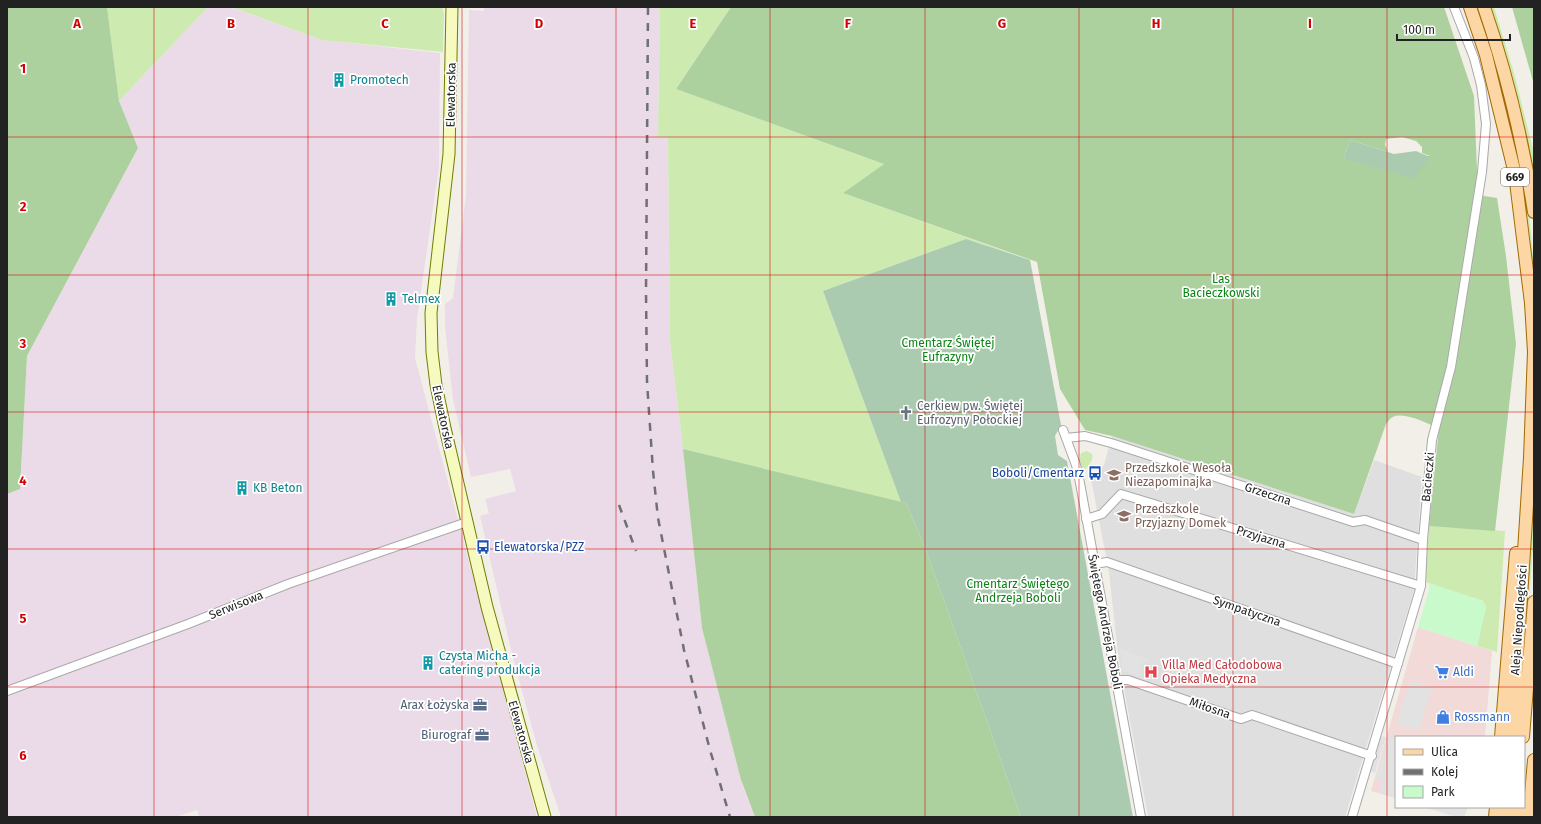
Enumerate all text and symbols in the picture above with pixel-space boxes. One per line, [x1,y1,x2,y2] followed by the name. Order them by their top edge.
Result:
[72,16,81,31] text: A
[227,16,235,31] text: B
[381,16,389,31] text: C
[535,16,544,31] text: D
[690,16,697,31] text: E
[845,16,852,31] text: F
[998,16,1006,31] text: G
[1152,16,1160,31] text: H
[1308,16,1312,31] text: I
[1397,16,1510,42] scale bar
[1403,23,1435,37] text: 100 m
[20,61,26,76] text: 1
[443,62,459,128] street label: Elewatorska
[331,72,347,88] building icon: Promotech
[350,73,409,87] place label: Promotech
[1501,168,1529,186] road number: 669
[20,199,27,214] text: 2
[1182,272,1260,300] park label: Las Bacieczkowski
[383,291,399,307] building icon: Telmex
[402,292,440,306] place label: Telmex
[901,335,995,364] park label: Cmentarz Świętej Eufrazyny
[19,336,27,351] text: 3
[429,384,457,450] street label: Elewatorska
[917,398,1023,427] place label: Cerkiew pw. Świętej Eufrozyny Połockiej
[898,405,914,421] church icon: Cerkiew pw. Świętej Eufrozyny Połockiej
[1419,451,1437,503] street label: Bacieczki
[1125,461,1231,489] place label: Przedszkole Wesoła Niezapominajka
[1087,465,1103,481] bus stop icon: Boboli/Cmentarz
[992,466,1084,480] place label: Boboli/Cmentarz
[1106,467,1122,483] school or university icon: Przedszkole Wesoła Niezapominajka
[19,473,27,488] text: 4
[234,480,250,496] building icon: KB Beton
[1243,480,1293,508] street label: Grzeczna
[253,481,303,495] place label: KB Beton
[1135,502,1227,530] place label: Przedszkole Przyjazny Domek
[1116,508,1132,524] school or university icon: Przedszkole Przyjazny Domek
[1235,523,1287,551] street label: Przyjazna
[475,539,491,555] bus stop icon: Elewatorska/PZZ
[494,540,584,554] place label: Elewatorska/PZZ
[1085,553,1126,691] street label: Świętego Andrzeja Boboli
[1508,564,1530,676] street label: Aleja Niepodległości
[967,576,1069,605] park label: Cmentarz Świętego Andrzeja Boboli
[207,588,265,622] street label: Serwisowa
[1211,593,1283,629] street label: Sympatyczna
[20,611,27,626] text: 5
[439,649,541,677] place label: Czysta Micha - catering produkcja
[420,655,436,671] building icon: Czysta Micha - catering produkcja
[1162,658,1282,686] place label: Villa Med Całodobowa Opieka Medyczna
[1143,664,1159,680] hospital icon: Villa Med Całodobowa Opieka Medyczna
[1434,664,1450,680] supermarket icon: Aldi
[1453,665,1474,679] place label: Aldi
[1188,694,1232,722] street label: Miłosna
[472,697,488,713] office icon: Arax Łożyska
[400,698,469,712] place label: Arax Łożyska
[505,699,537,765] street label: Elewatorska
[1435,709,1451,725] shop icon: Rossmann
[1454,710,1510,724] place label: Rossmann
[474,727,490,743] office icon: Biurograf
[421,728,472,742] place label: Biurograf
[1395,736,1525,808] legend
[1431,745,1458,759] text: Ulica
[19,748,27,763] text: 6
[1431,765,1458,779] text: Kolej
[1431,785,1455,799] text: Park

